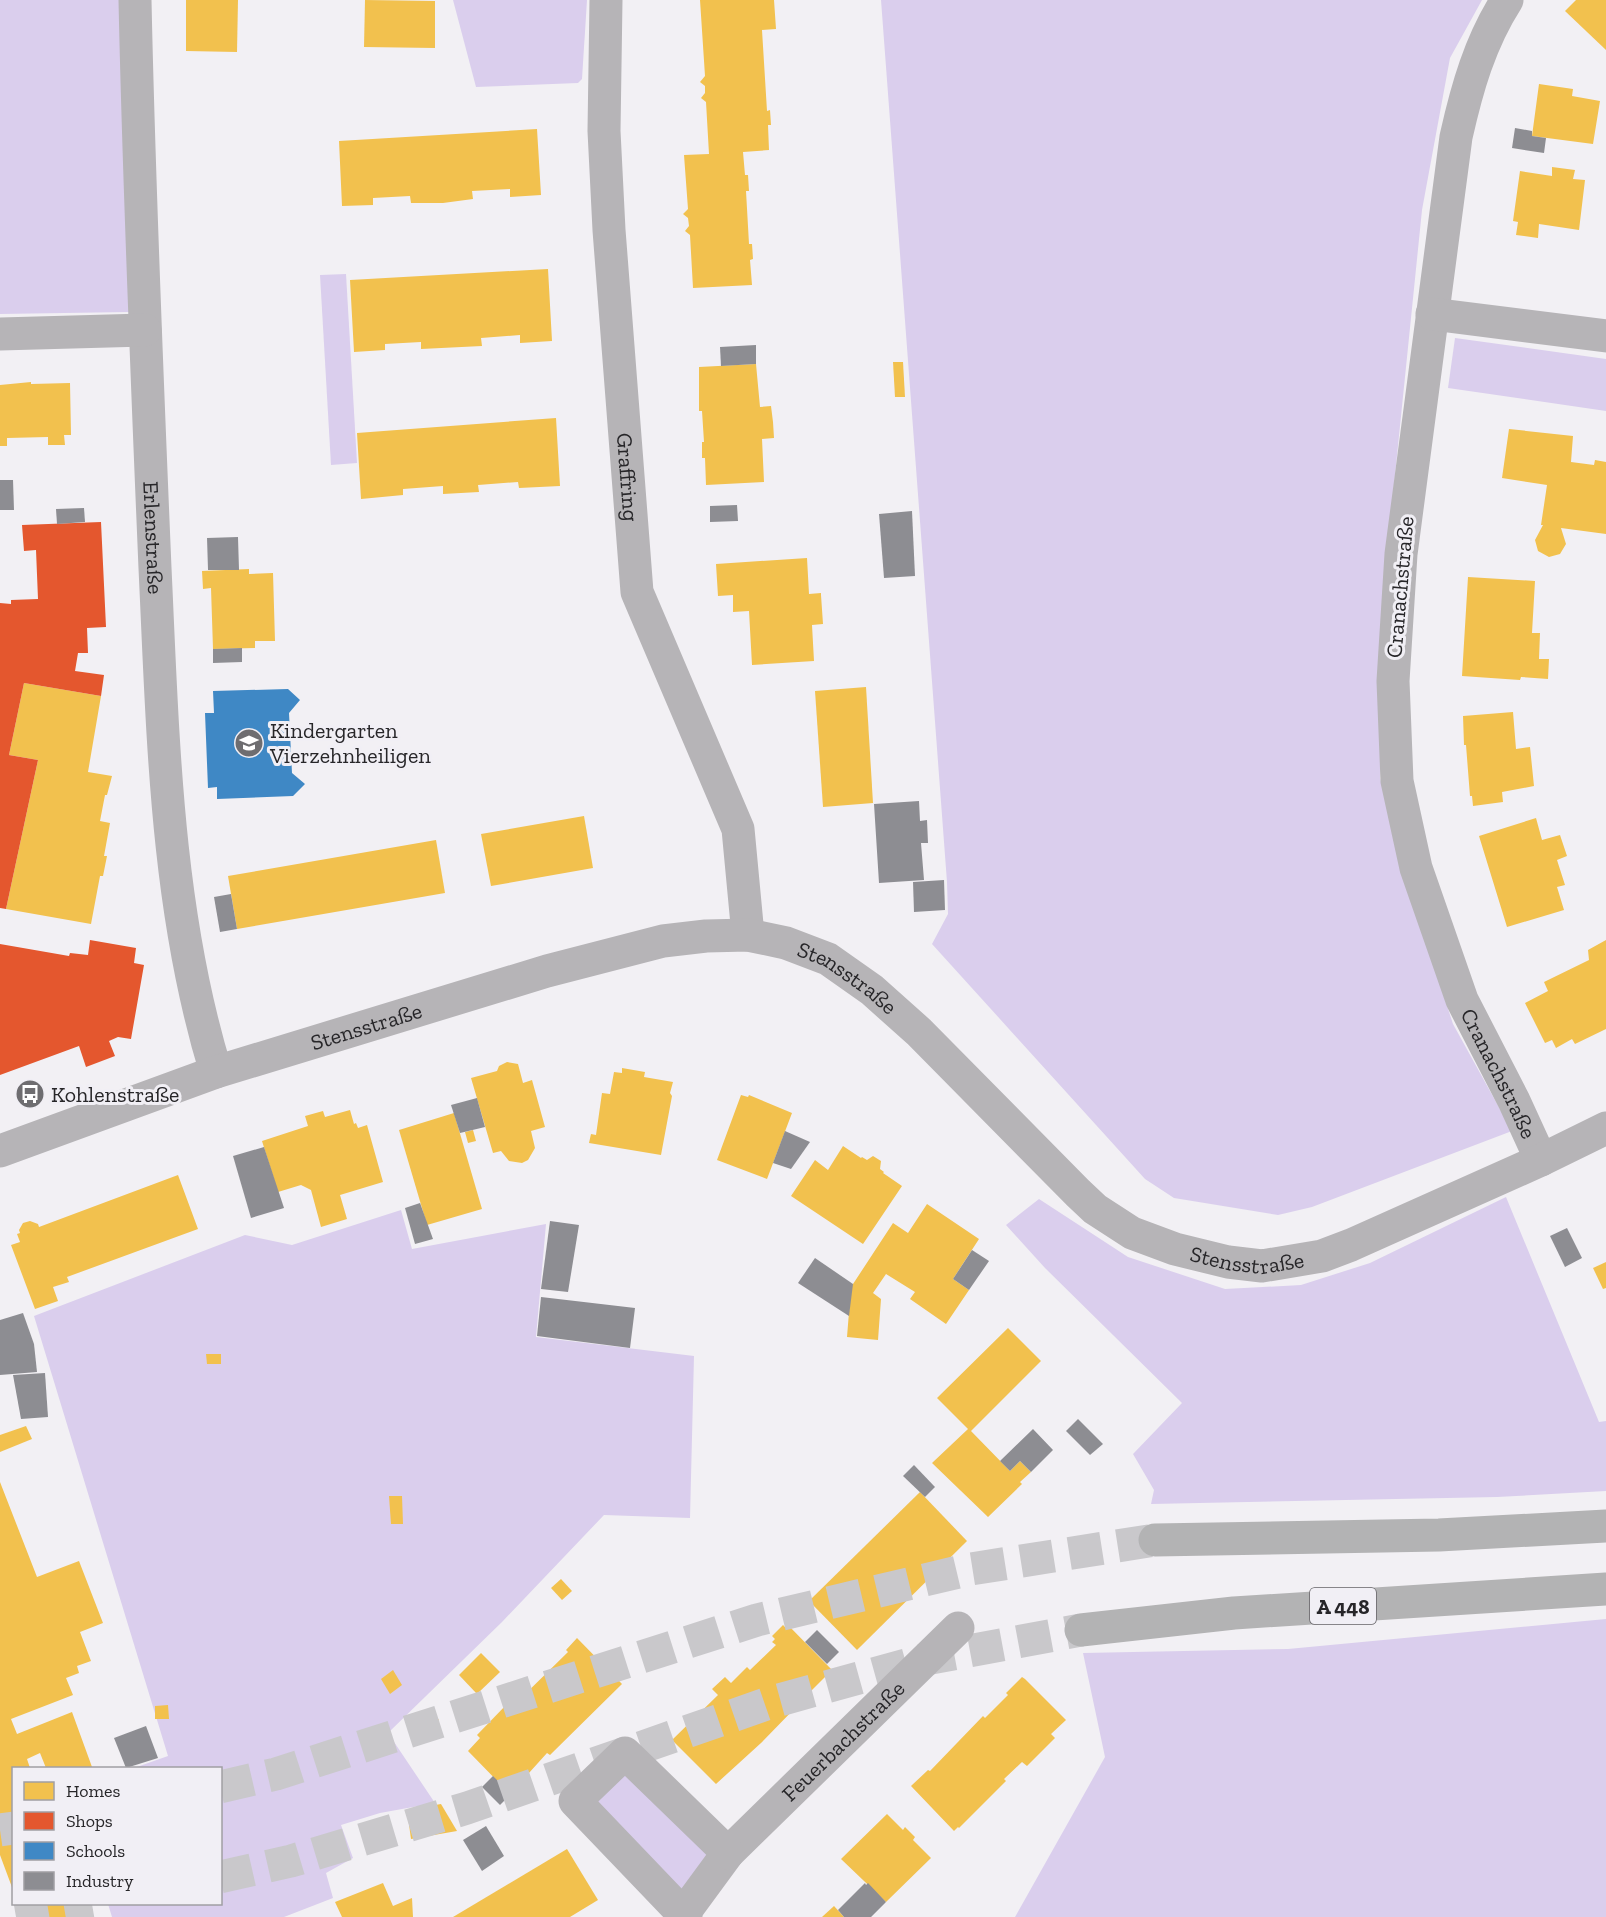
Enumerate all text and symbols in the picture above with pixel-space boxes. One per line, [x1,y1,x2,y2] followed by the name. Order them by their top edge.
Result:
[611,432,645,522] street label: Graffring
[138,481,170,595] street label: Erlenstraße
[1380,515,1420,659] street label: Cranachstraße
[269,717,431,769] place label: Kindergarten Vierzehnheiligen
[233,727,265,759] school or university icon: Kindergarten Vierzehnheiligen
[794,935,903,1020] street label: Stensstraße
[307,996,425,1056] street label: Stensstraße
[1455,1004,1543,1143] street label: Cranachstraße
[14,1078,46,1110] bus stop icon: Kohlenstraße
[51,1081,179,1108] place label: Kohlenstraße
[1187,1240,1306,1280] street label: Stensstraße
[1310,1588,1376,1624] road number: A 448
[776,1675,910,1807] street label: Feuerbachstraße
[12,1767,222,1905] legend
[66,1780,120,1802] text: Homes
[66,1810,113,1832] text: Shops
[66,1840,125,1862] text: Schools
[66,1870,134,1892] text: Industry

